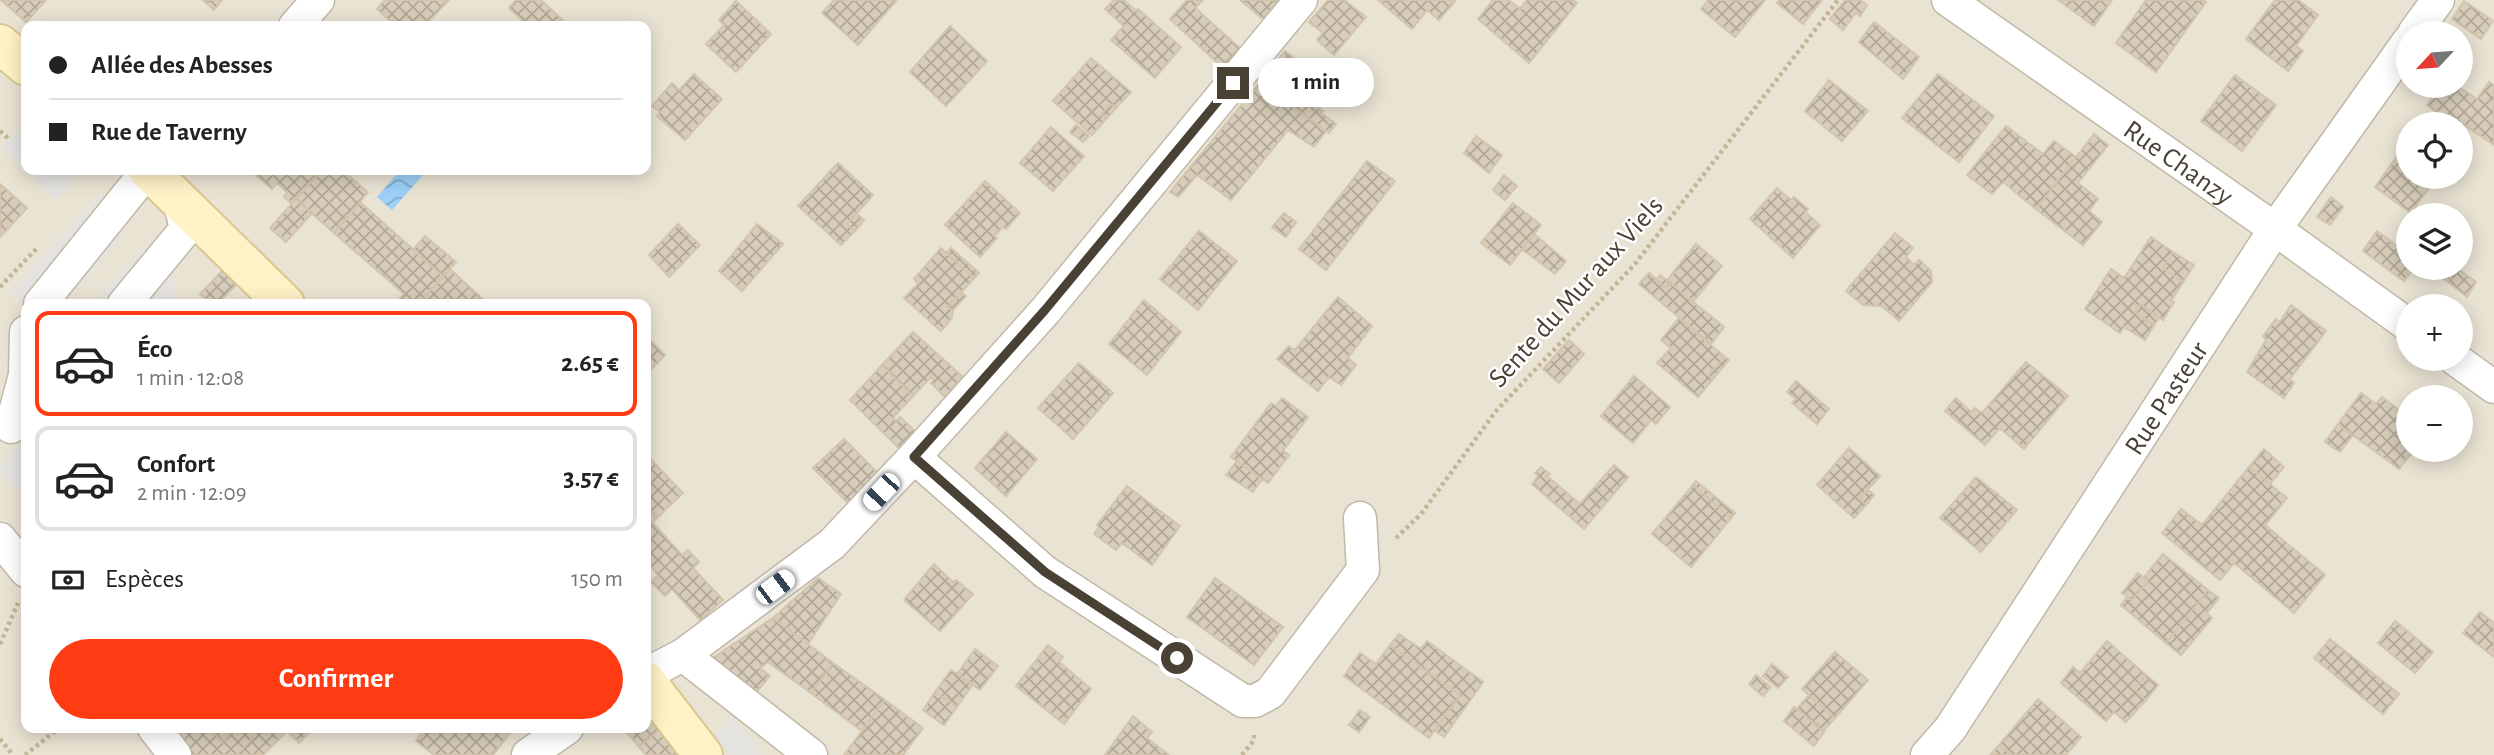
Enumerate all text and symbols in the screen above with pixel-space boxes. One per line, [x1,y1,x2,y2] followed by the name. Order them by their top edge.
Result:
[2396,21,2473,98] north arrow
[2396,21,2473,462] map controls
[91,52,273,78] text: Allée des Abesses
[1258,58,1373,108] callout: 1 min
[1217,67,1249,99] route end
[1292,71,1340,94] text: 1 min
[2396,112,2473,189] button: locate
[2118,116,2238,211] street label: Rue Chanzy
[91,119,247,145] text: Rue de Taverny
[1484,192,1669,393] street label: Sente du Mur aux Viels
[2396,203,2473,280] button: layers
[2396,294,2473,371] button: +
[53,332,116,395] icon: car
[137,336,173,362] text: Éco
[2120,337,2214,460] street label: Rue Pasteur
[561,350,619,376] text: 2.65 €
[137,367,244,390] text: 1 min · 12:08
[2396,385,2473,462] button: −
[53,447,116,510] icon: car
[137,451,215,477] text: Confort
[563,465,619,491] text: 3.57 €
[859,469,904,515] car
[137,482,247,505] text: 2 min · 12:09
[49,561,87,599] icon: cash
[105,566,184,592] text: Espèces
[752,566,799,608] car
[571,568,623,591] text: 150 m
[49,639,623,719] button: Confirmer
[1161,642,1193,674] route start

